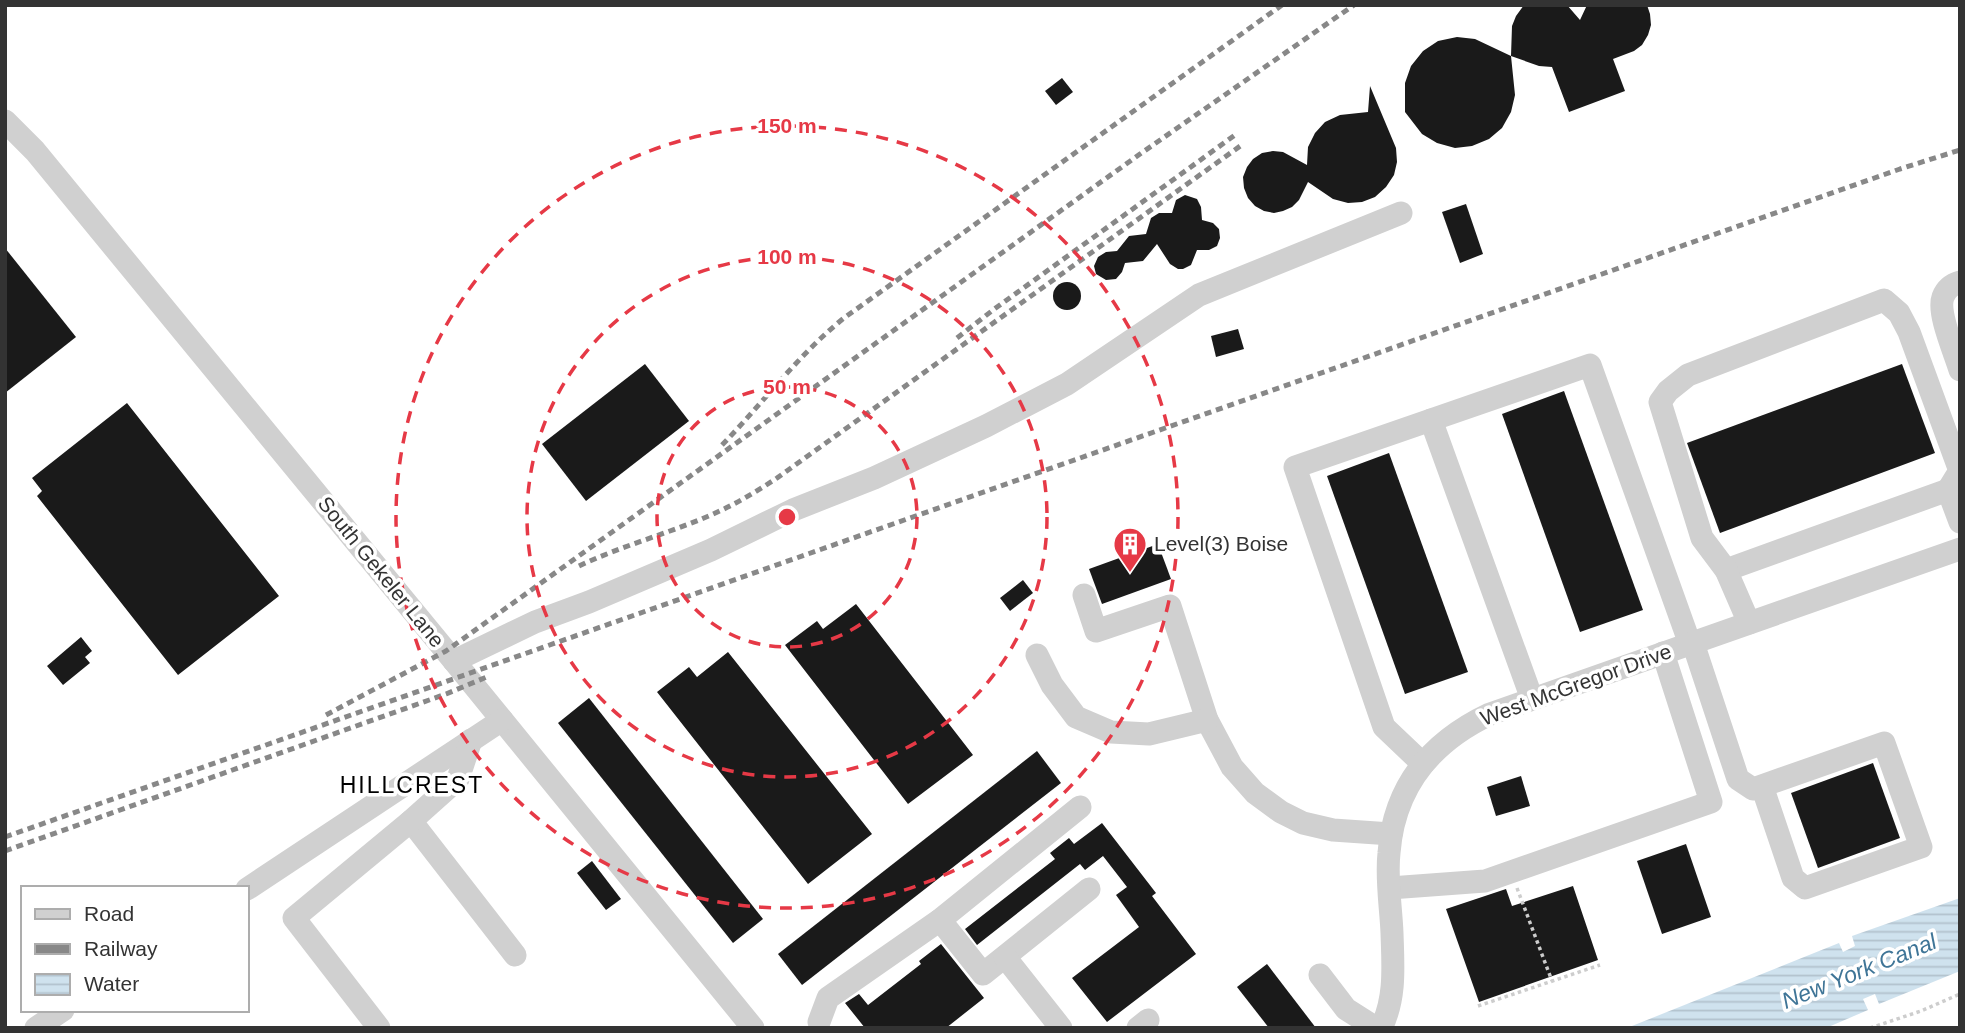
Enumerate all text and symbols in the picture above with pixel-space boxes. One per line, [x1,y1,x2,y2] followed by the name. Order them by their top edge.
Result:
[757,114,817,137] text: 150 m
[757,245,817,268] text: 100 m
[763,375,811,398] text: 50 m
[314,492,449,652] street label: South Gekeler Lane
[775,505,799,529] centre of rings
[1111,525,1149,574] building icon: Level(3) Boise
[1154,532,1288,555] place label: Level(3) Boise
[1477,639,1674,730] street label: West McGregor Drive
[340,772,484,798] district label: HILLCREST
[21,886,248,1012] legend
[84,902,134,925] text: Road
[1778,928,1941,1014] water label: New York Canal
[84,937,158,960] text: Railway
[84,972,139,995] text: Water

